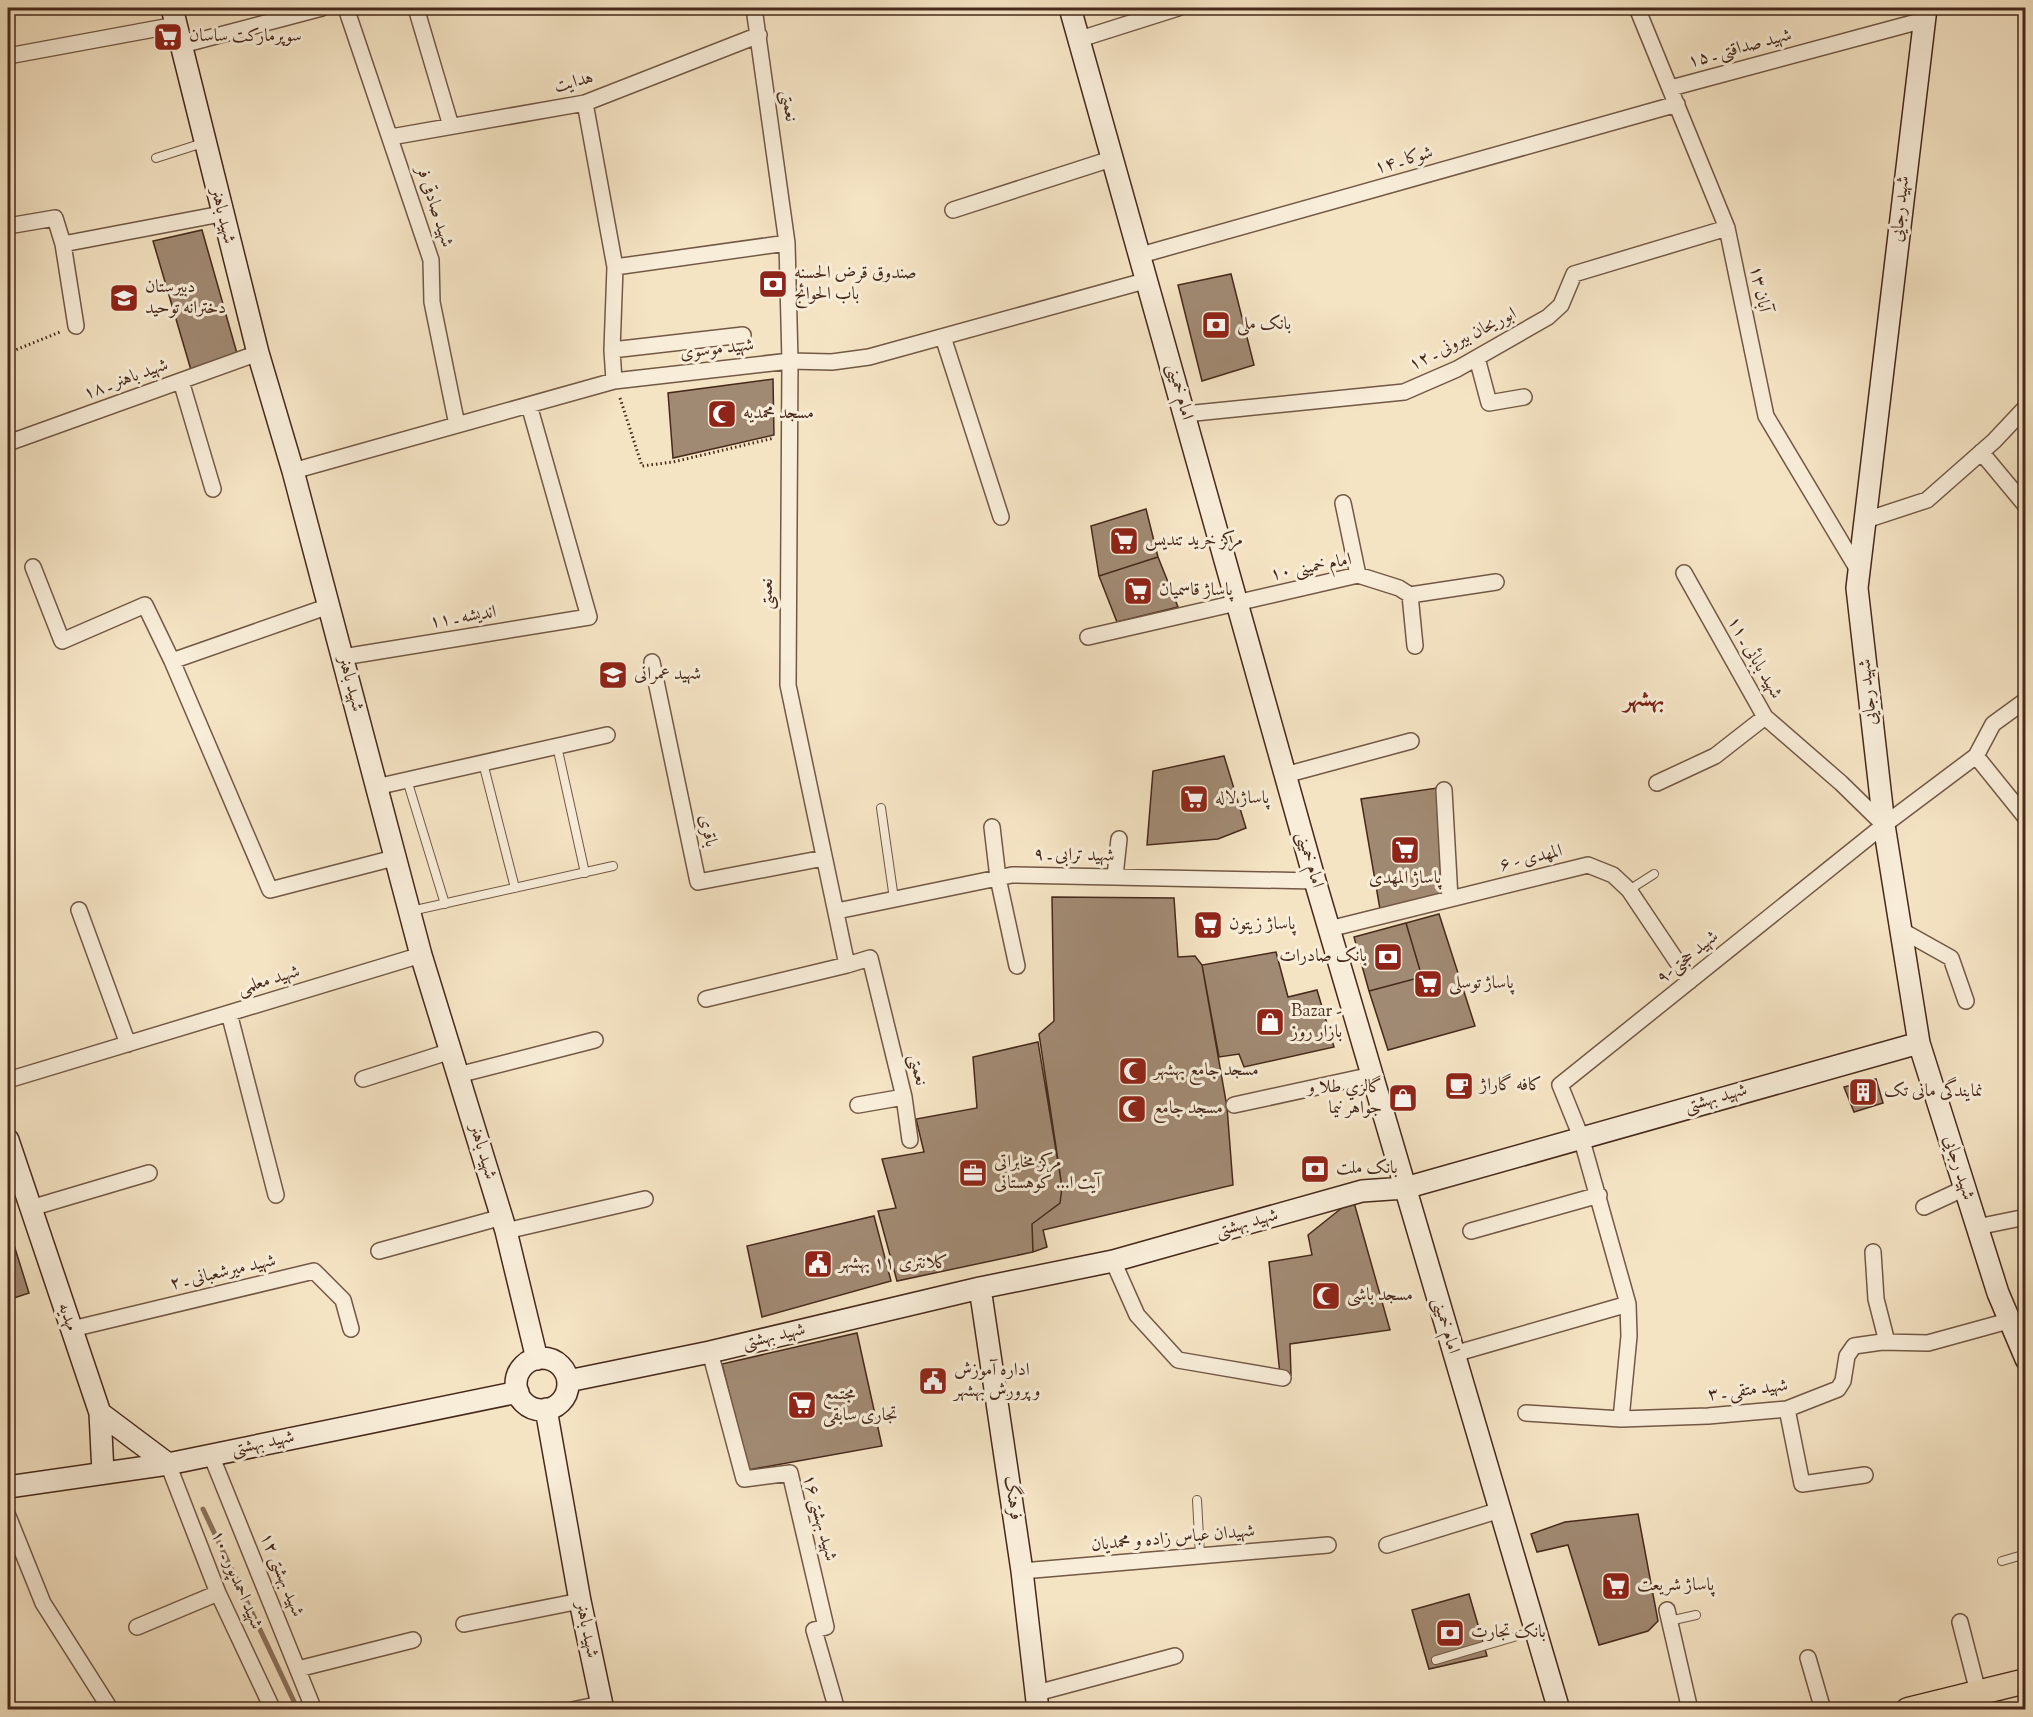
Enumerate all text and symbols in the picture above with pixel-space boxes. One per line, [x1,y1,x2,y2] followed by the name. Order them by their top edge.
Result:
[152,21,184,53] supermarket icon: سوپرمارکت ساسان
[1685,23,1795,75] street label: شهید صداقتی ـ ۱۵
[189,24,302,50] place label: سوپرمارکت ساسان
[552,66,596,100] street label: هدایت
[773,89,803,123] street label: نعمتی
[1372,140,1436,182] street label: شوکا ـ ۱۴
[408,161,459,251] street label: شهید صادقی فر
[1885,175,1917,243] street label: شهید رجایی
[202,183,241,247] street label: شهید باهنر
[794,261,917,309] place label: صندوق قرض الحسنه باب الحوائج
[1742,264,1777,316] street label: ۱۳ آبان
[757,268,789,300] bank icon: صندوق قرض الحسنه باب الحوائج
[145,275,226,322] place label: دبیرستان دخترانه توحید
[108,282,140,314] school or university icon: دبیرستان دخترانه توحید
[1405,302,1521,378] street label: ابوریحان بیرونی ـ ۱۲
[1200,309,1232,341] bank icon: بانک ملی
[1237,312,1291,338] place label: بانک ملی
[678,333,756,367] street label: شهید موسوی
[80,353,172,407] street label: شهید باهنر ـ ۱۸
[1158,361,1199,424] street label: امام خمینی
[706,398,738,430] mosque icon: مسجد محمدیه
[743,401,814,427] place label: مسجد محمدیه
[1108,525,1140,557] supermarket icon: مرکز خرید تندیس
[1145,528,1243,554] place label: مرکز خرید تندیس
[1268,547,1354,590] street label: امام خمینی ۱۰
[1122,575,1154,607] supermarket icon: پاساژ قاسمیان
[755,578,781,610] street label: نعمتی
[1159,578,1234,604] place label: پاساژ قاسمیان
[428,600,498,636] street label: اندیشه ـ ۱۱
[1720,612,1788,704] street label: شهید بابائی ـ ۱۱
[330,651,370,715] street label: شهید باهنر
[1853,658,1885,726] street label: شهید رجایی
[597,659,629,691] school or university icon: شهید عمرانی
[634,662,701,688] place label: شهید عمرانی
[1620,683,1665,717] district label: بهشهر
[1178,783,1210,815] supermarket icon: پاساژ لاله
[1215,786,1271,812] place label: پاساژ لاله
[691,812,723,850] street label: باقری
[1288,829,1329,892] street label: امام خمینی
[1389,834,1421,866] supermarket icon: پاساژ المهدی
[1497,839,1565,879] street label: المهدی - ۶
[1033,842,1115,870] street label: شهید ترابی ـ ۹
[1369,866,1443,892] place label: پاساژ المهدی
[1192,909,1224,941] supermarket icon: پاساژ زیتون
[1229,912,1297,938] place label: پاساژ زیتون
[1651,925,1725,991] street label: شهید حجتی-۹
[1372,941,1404,973] bank icon: بانک صادرات
[1279,944,1367,970] place label: بانک صادرات
[235,959,303,1003] street label: شهید معلمی
[1412,968,1444,1000] supermarket icon: پاساژ توسلی
[1449,971,1515,997] place label: پاساژ توسلی
[1289,999,1342,1046] place label: Bazar - بازار روز
[1254,1006,1286,1038] shop icon: Bazar - بازار روز
[901,1052,933,1088] street label: نعمتی
[1117,1055,1149,1087] mosque icon: مسجد جامع بهشهر
[1152,1058,1259,1085] place label: مسجد جامع بهشهر
[1443,1070,1475,1102] cafe icon: کافه گاراژ
[1478,1073,1542,1099] place label: کافه گاراژ
[1306,1075,1382,1122] place label: گالري طلا و جواهر نيما
[1847,1076,1879,1108] building icon: نمایندگی مانی تک
[1884,1076,1983,1105] place label: نمایندگی مانی تک
[1682,1078,1750,1120] street label: شهید بهشتی
[1387,1082,1419,1114] shop icon: گالري طلا و جواهر نيما
[1116,1093,1148,1125] mosque icon: مسجد جامع
[1153,1096,1223,1123] place label: مسجد جامع
[461,1119,503,1183] street label: شهید باهنر
[1935,1132,1981,1204] street label: شهید رجایی
[994,1150,1103,1197] place label: مرکز مخابراتی آیت ا... کوهستانی
[1299,1153,1331,1185] bank icon: بانک ملت
[1336,1156,1398,1182] place label: بانک ملت
[957,1157,989,1189] office icon: مرکز مخابراتی آیت ا... کوهستانی
[1213,1203,1281,1245] street label: شهید بهشتی
[167,1248,279,1298] street label: شهید میرشعبانی ـ ۲
[802,1248,834,1280] public building icon: کلانتری ۱۱ بهشهر
[837,1251,948,1277] place label: کلانتری ۱۱ بهشهر
[1310,1280,1342,1312] mosque icon: مسجد باشی
[1347,1283,1413,1309] place label: مسجد باشی
[1424,1295,1465,1358] street label: امام خمینی
[50,1299,84,1335] street label: مهدیه
[740,1317,808,1357] street label: شهید بهشتی
[952,1358,1041,1405] place label: اداره آموزش و پرورش بهشهر
[917,1365,949,1397] public building icon: اداره آموزش و پرورش بهشهر
[1707,1373,1789,1409] street label: شهید متقی ـ ۳
[823,1382,897,1429] place label: مجتمع تجاری سابقی
[786,1389,818,1421] supermarket icon: مجتمع تجاری سابقی
[229,1425,297,1463] street label: شهید بهشتی
[795,1472,843,1564] street label: شهید بهشتی ۱۶
[996,1474,1029,1522] street label: فرهنگ
[1090,1519,1256,1559] street label: شهیدان عباس زاده و محمدیان
[203,1526,269,1634] street label: شهید احمدپور ـ ۱۰
[252,1529,310,1621] street label: شهید بهشتی ۱۲
[1600,1570,1632,1602] supermarket icon: پاساژ شریعت
[1637,1573,1716,1599] place label: پاساژ شریعت
[567,1598,605,1660] street label: شهید باهنر
[1434,1617,1466,1649] bank icon: بانک تجارت
[1471,1620,1546,1646] place label: بانک تجارت

